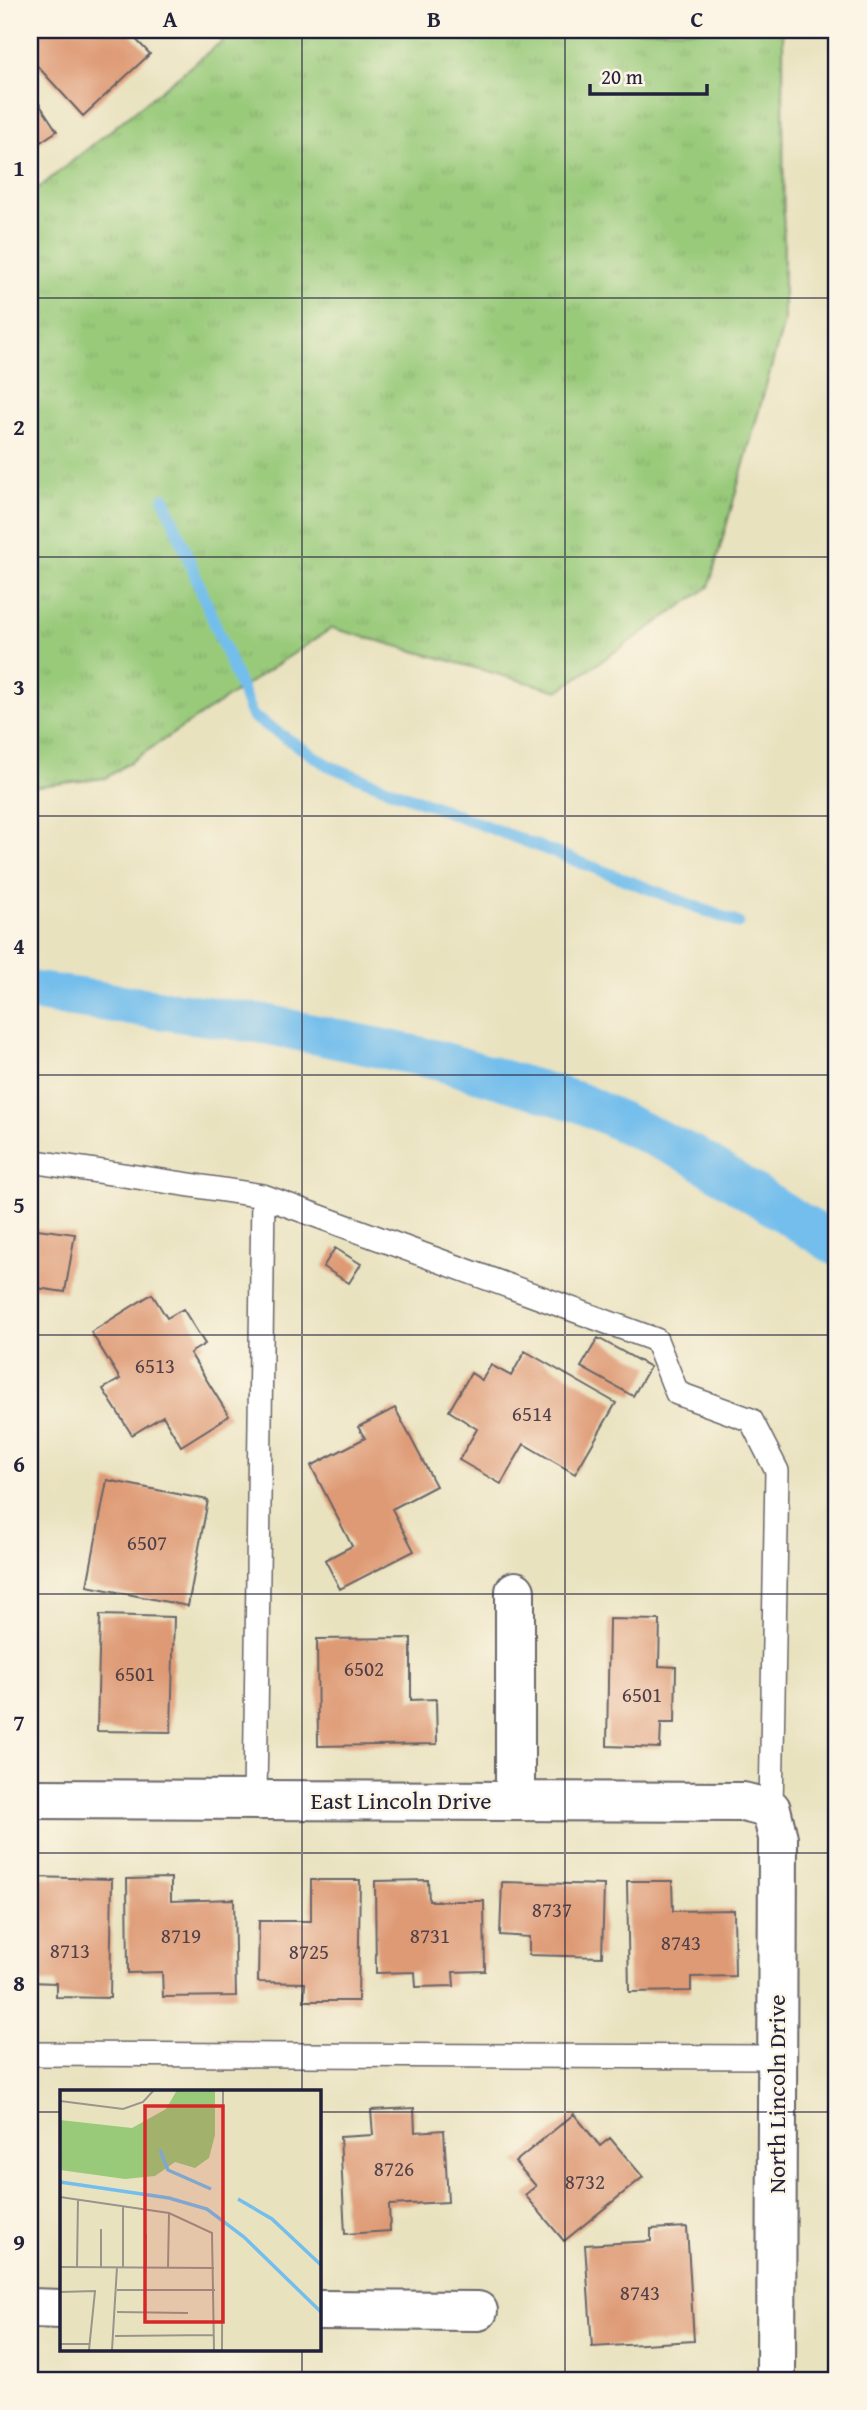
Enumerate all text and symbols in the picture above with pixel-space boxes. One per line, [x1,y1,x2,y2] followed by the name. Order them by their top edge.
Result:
[163,2,178,35] text: A
[427,2,441,35] text: B
[690,2,704,35] text: C
[590,52,708,96] scale bar
[601,61,643,92] text: 20 m
[13,151,25,184] text: 1
[13,410,25,443] text: 2
[13,670,25,703] text: 3
[13,929,25,962] text: 4
[13,1188,25,1221] text: 5
[135,1350,175,1381] house number: 6513
[512,1398,552,1429] house number: 6514
[13,1447,25,1480] text: 6
[127,1527,167,1558] house number: 6507
[344,1653,384,1684] house number: 6502
[115,1658,155,1689] house number: 6501
[622,1679,662,1710] house number: 6501
[13,1706,25,1739] text: 7
[311,1783,491,1818] street label: East Lincoln Drive
[532,1894,572,1925] house number: 8737
[161,1920,201,1951] house number: 8719
[410,1920,450,1951] house number: 8731
[661,1927,701,1958] house number: 8743
[50,1935,90,1966] house number: 8713
[289,1936,329,1967] house number: 8725
[13,1966,25,1999] text: 8
[759,1994,794,2194] street label: North Lincoln Drive
[60,2090,320,2350] inset map
[374,2153,414,2184] house number: 8726
[565,2166,605,2197] house number: 8732
[13,2225,25,2258] text: 9
[620,2277,660,2308] house number: 8743

